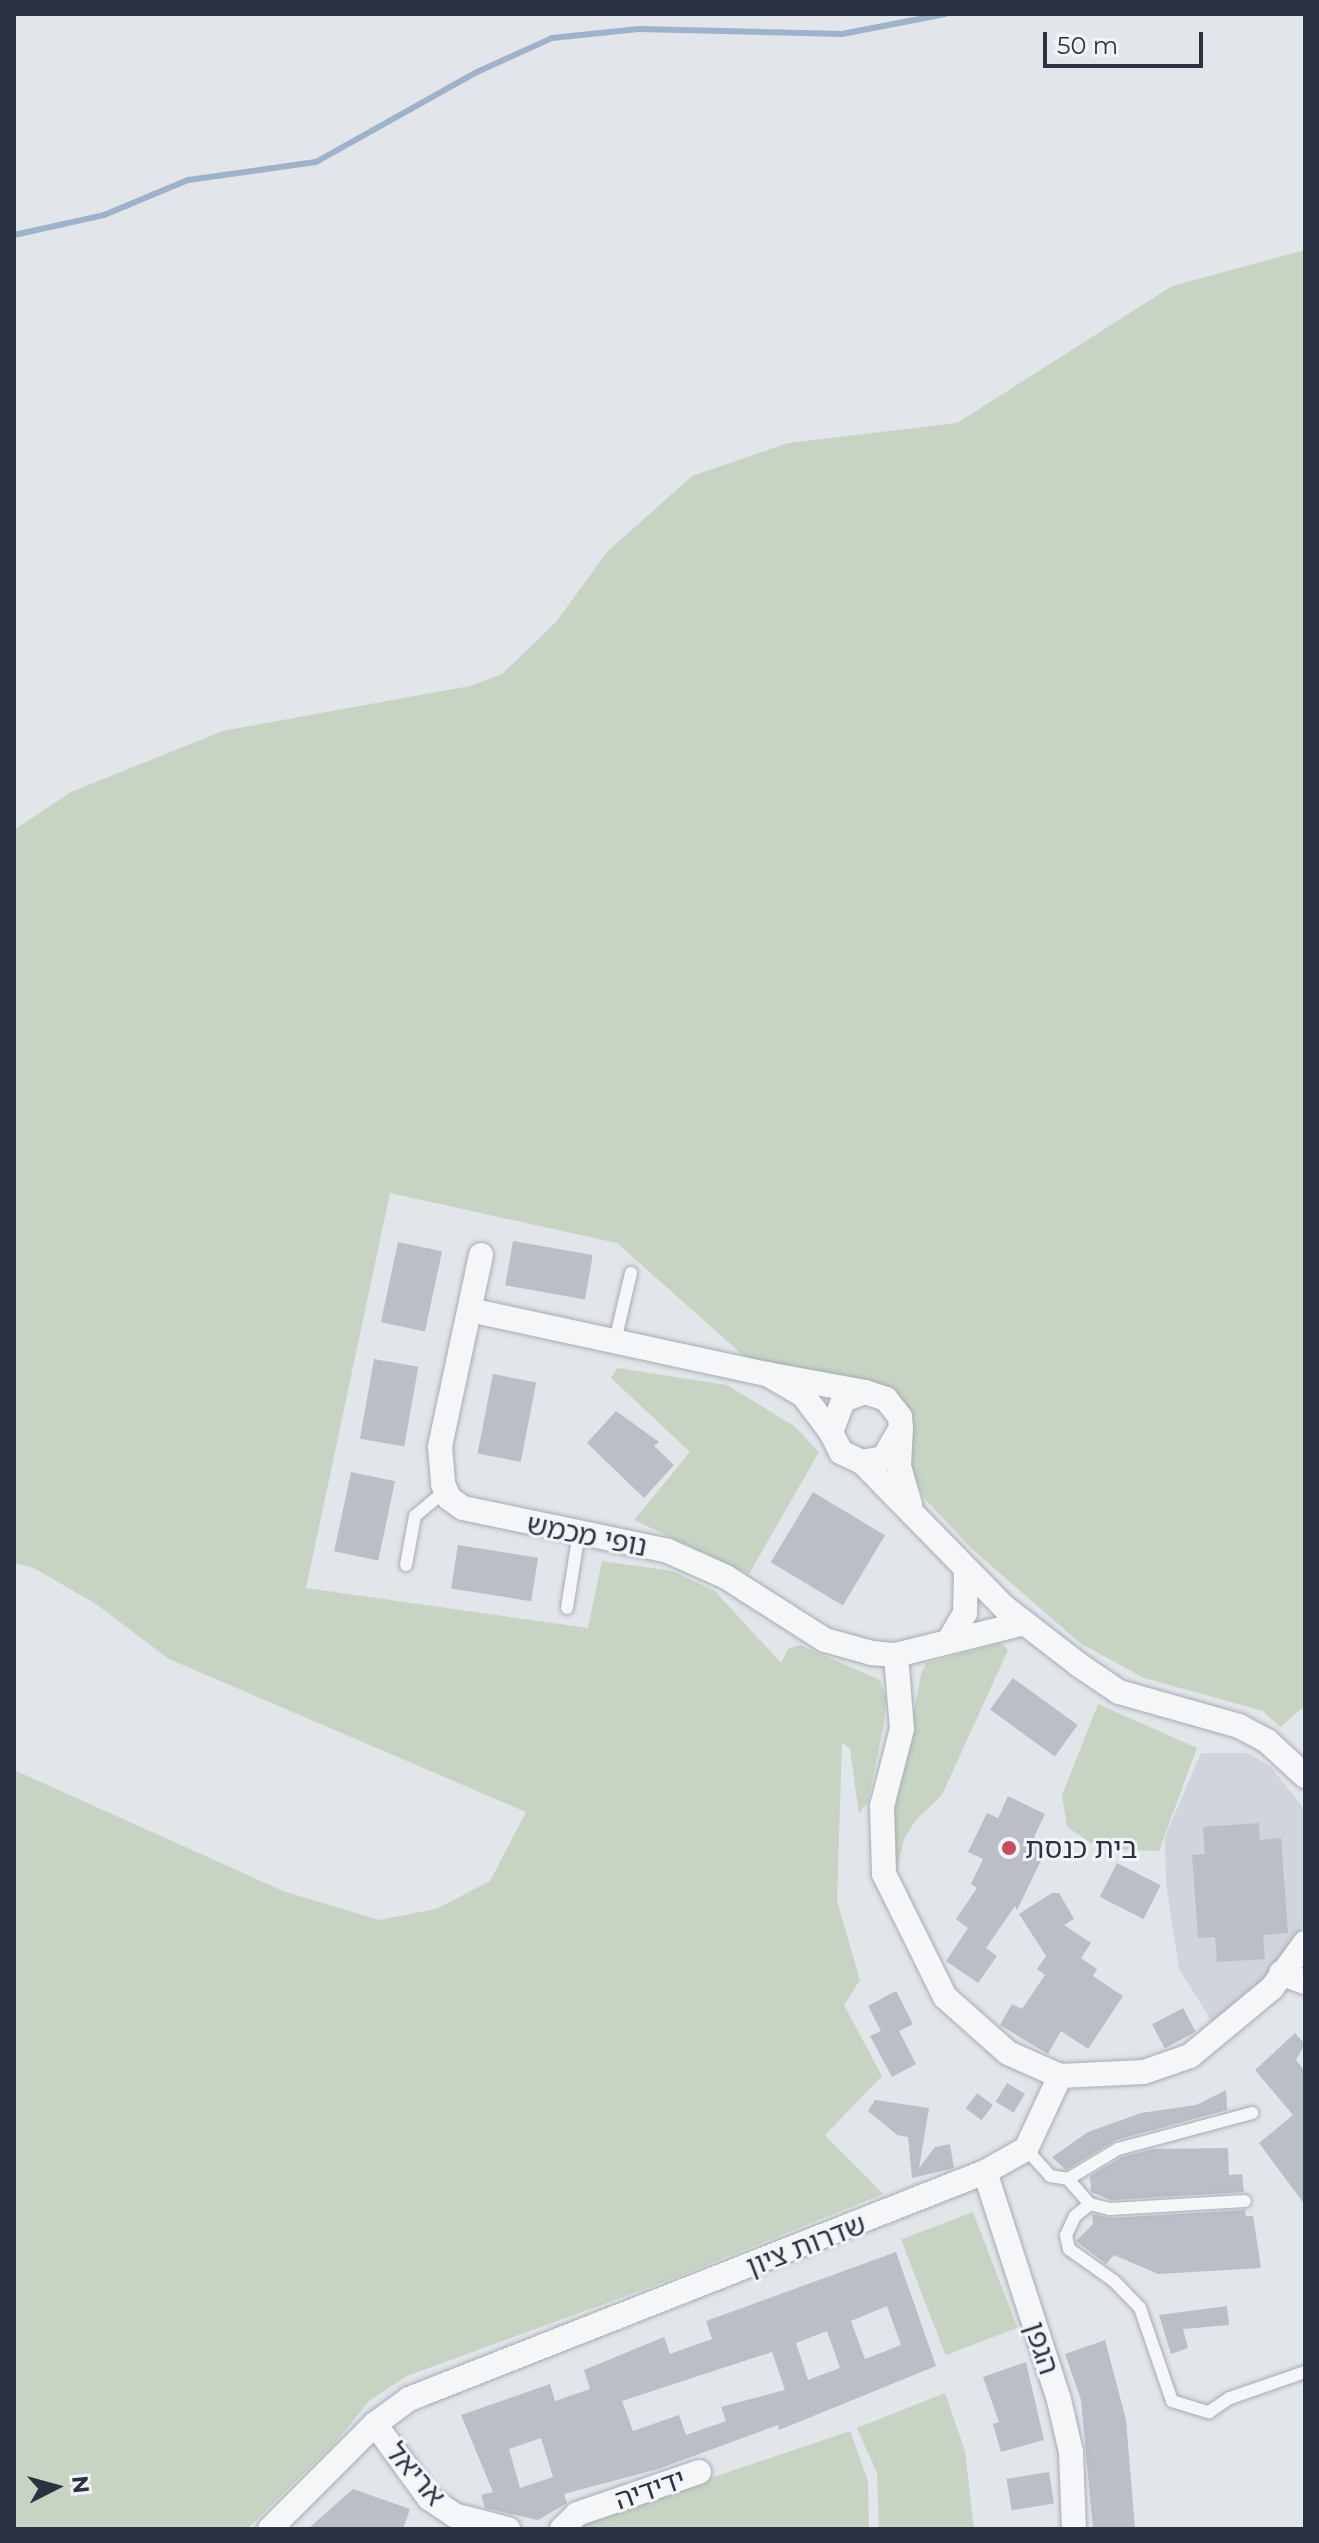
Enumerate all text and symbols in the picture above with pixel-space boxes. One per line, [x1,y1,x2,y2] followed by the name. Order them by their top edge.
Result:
[1047,16,1207,66] scale bar
[1057,31,1118,60] text: 50 m
[524,1507,650,1563] street label: נופי מכמש
[1025,1831,1137,1865] place label: בית כנסת
[1000,1839,1018,1857] marker: בית כנסת
[742,2207,870,2283] street label: שדרות ציון
[1018,2317,1066,2379] street label: הגפן
[379,2436,453,2512] street label: אריאל
[16,2447,96,2527] north arrow
[610,2461,690,2517] street label: ידידיה
[66,2474,95,2495] text: N

